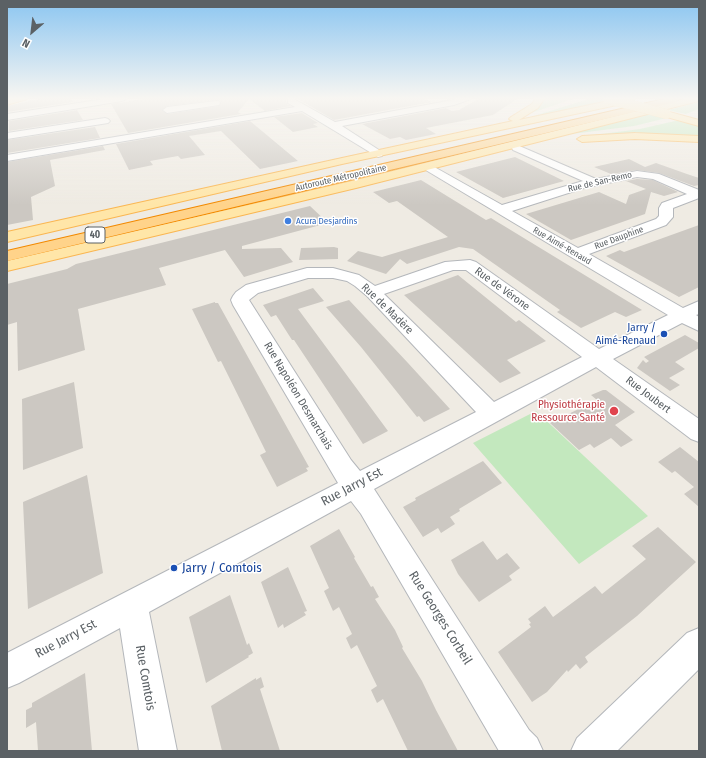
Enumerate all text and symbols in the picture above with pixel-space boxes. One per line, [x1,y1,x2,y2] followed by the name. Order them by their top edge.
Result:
[12,12,52,52] north arrow
[20,36,32,50] text: N
[294,162,388,194] street label: Autoroute Métropolitaine
[567,169,633,195] street label: Rue de San-Remo
[283,216,293,226] marker: Acura Desjardins
[296,216,357,226] place label: Acura Desjardins
[593,224,645,252] street label: Rue Dauphine
[531,225,593,267] street label: Rue Aimé-Renaud
[85,227,105,243] road number: 40
[472,265,532,313] street label: Rue de Vérone
[358,281,416,337] street label: Rue de Madère
[595,321,656,347] place label: Jarry / Aimé-Renaud
[659,329,669,339] marker: Jarry / Aimé-Renaud
[261,340,335,452] street label: Rue Napoléon Desmarchais
[623,374,673,416] street label: Rue Joubert
[531,398,605,424] place label: Physiothérapie Ressource Santé
[608,405,620,417] marker: Physiothérapie Ressource Santé
[319,464,385,510] street label: Rue Jarry Est
[182,560,262,576] place label: Jarry / Comtois
[169,563,179,573] marker: Jarry / Comtois
[405,568,475,668] street label: Rue Georges Corbeil
[33,616,99,662] street label: Rue Jarry Est
[132,644,158,712] street label: Rue Comtois

